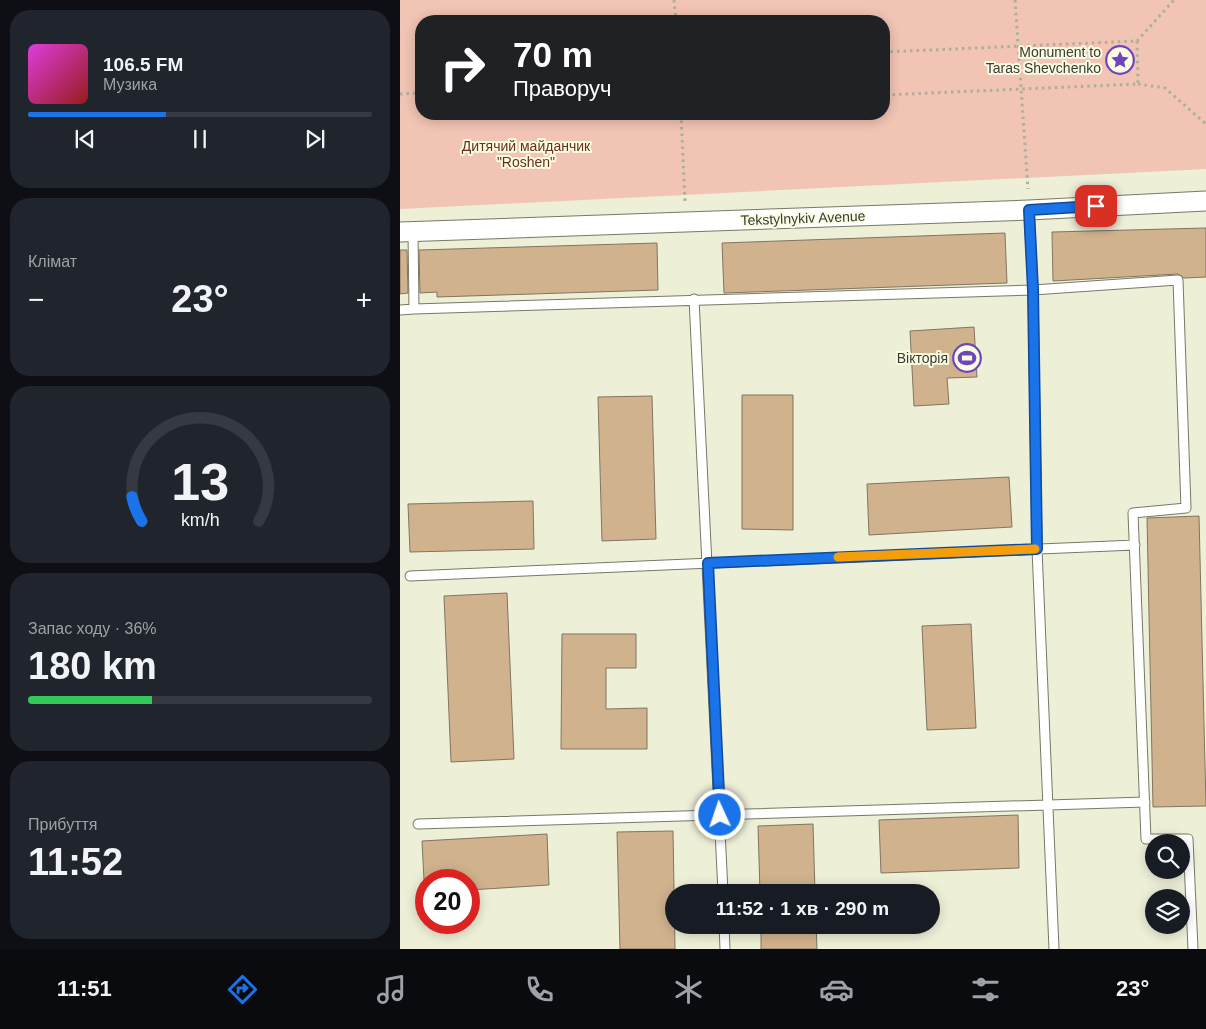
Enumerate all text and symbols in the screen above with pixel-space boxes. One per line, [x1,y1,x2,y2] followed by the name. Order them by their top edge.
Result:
[430,35,495,100] icon: right
[513,35,593,74] text: 70 m
[986,44,1101,76] place label: Monument to Taras Shevchenko
[1105,45,1135,75] place icon: Monument to Taras Shevchenko
[103,54,183,75] text: 106.5 FM
[103,76,157,93] text: Музика
[513,76,611,101] text: Праворуч
[71,125,99,153] icon: previous
[186,125,214,153] icon: pause
[301,125,329,153] icon: next
[462,138,591,170] park label: Дитячий майданчик "Roshen"
[1075,185,1117,227] pin
[1082,192,1110,220] icon: arrive
[740,208,866,228] street label: Tekstylnykiv Avenue
[28,253,77,270] text: Клімат
[171,278,229,320] text: 23°
[28,284,44,315] text: −
[356,284,372,315] text: +
[952,343,982,373] sports icon: Вікторія
[897,350,948,366] place label: Вікторія
[171,453,229,511] text: 13
[181,510,219,530] text: km/h
[28,620,157,637] text: Запас ходу · 36%
[28,645,157,687] text: 180 km
[693,788,745,840] position arrow
[28,816,97,833] text: Прибуття
[1145,834,1190,934] map controls
[1145,834,1190,879] button: search
[28,841,123,883] text: 11:52
[415,869,480,934] speed limit sign: 20
[1145,889,1190,934] button: layers
[716,898,889,919] text: 11:52 · 1 хв · 290 m
[225,972,260,1007] icon: directions
[374,972,409,1007] icon: music
[522,972,557,1007] icon: phone
[671,972,706,1007] icon: climate
[819,972,854,1007] icon: car
[968,972,1003,1007] icon: filters
[57,976,112,1001] text: 11:51
[1116,976,1149,1001] text: 23°

